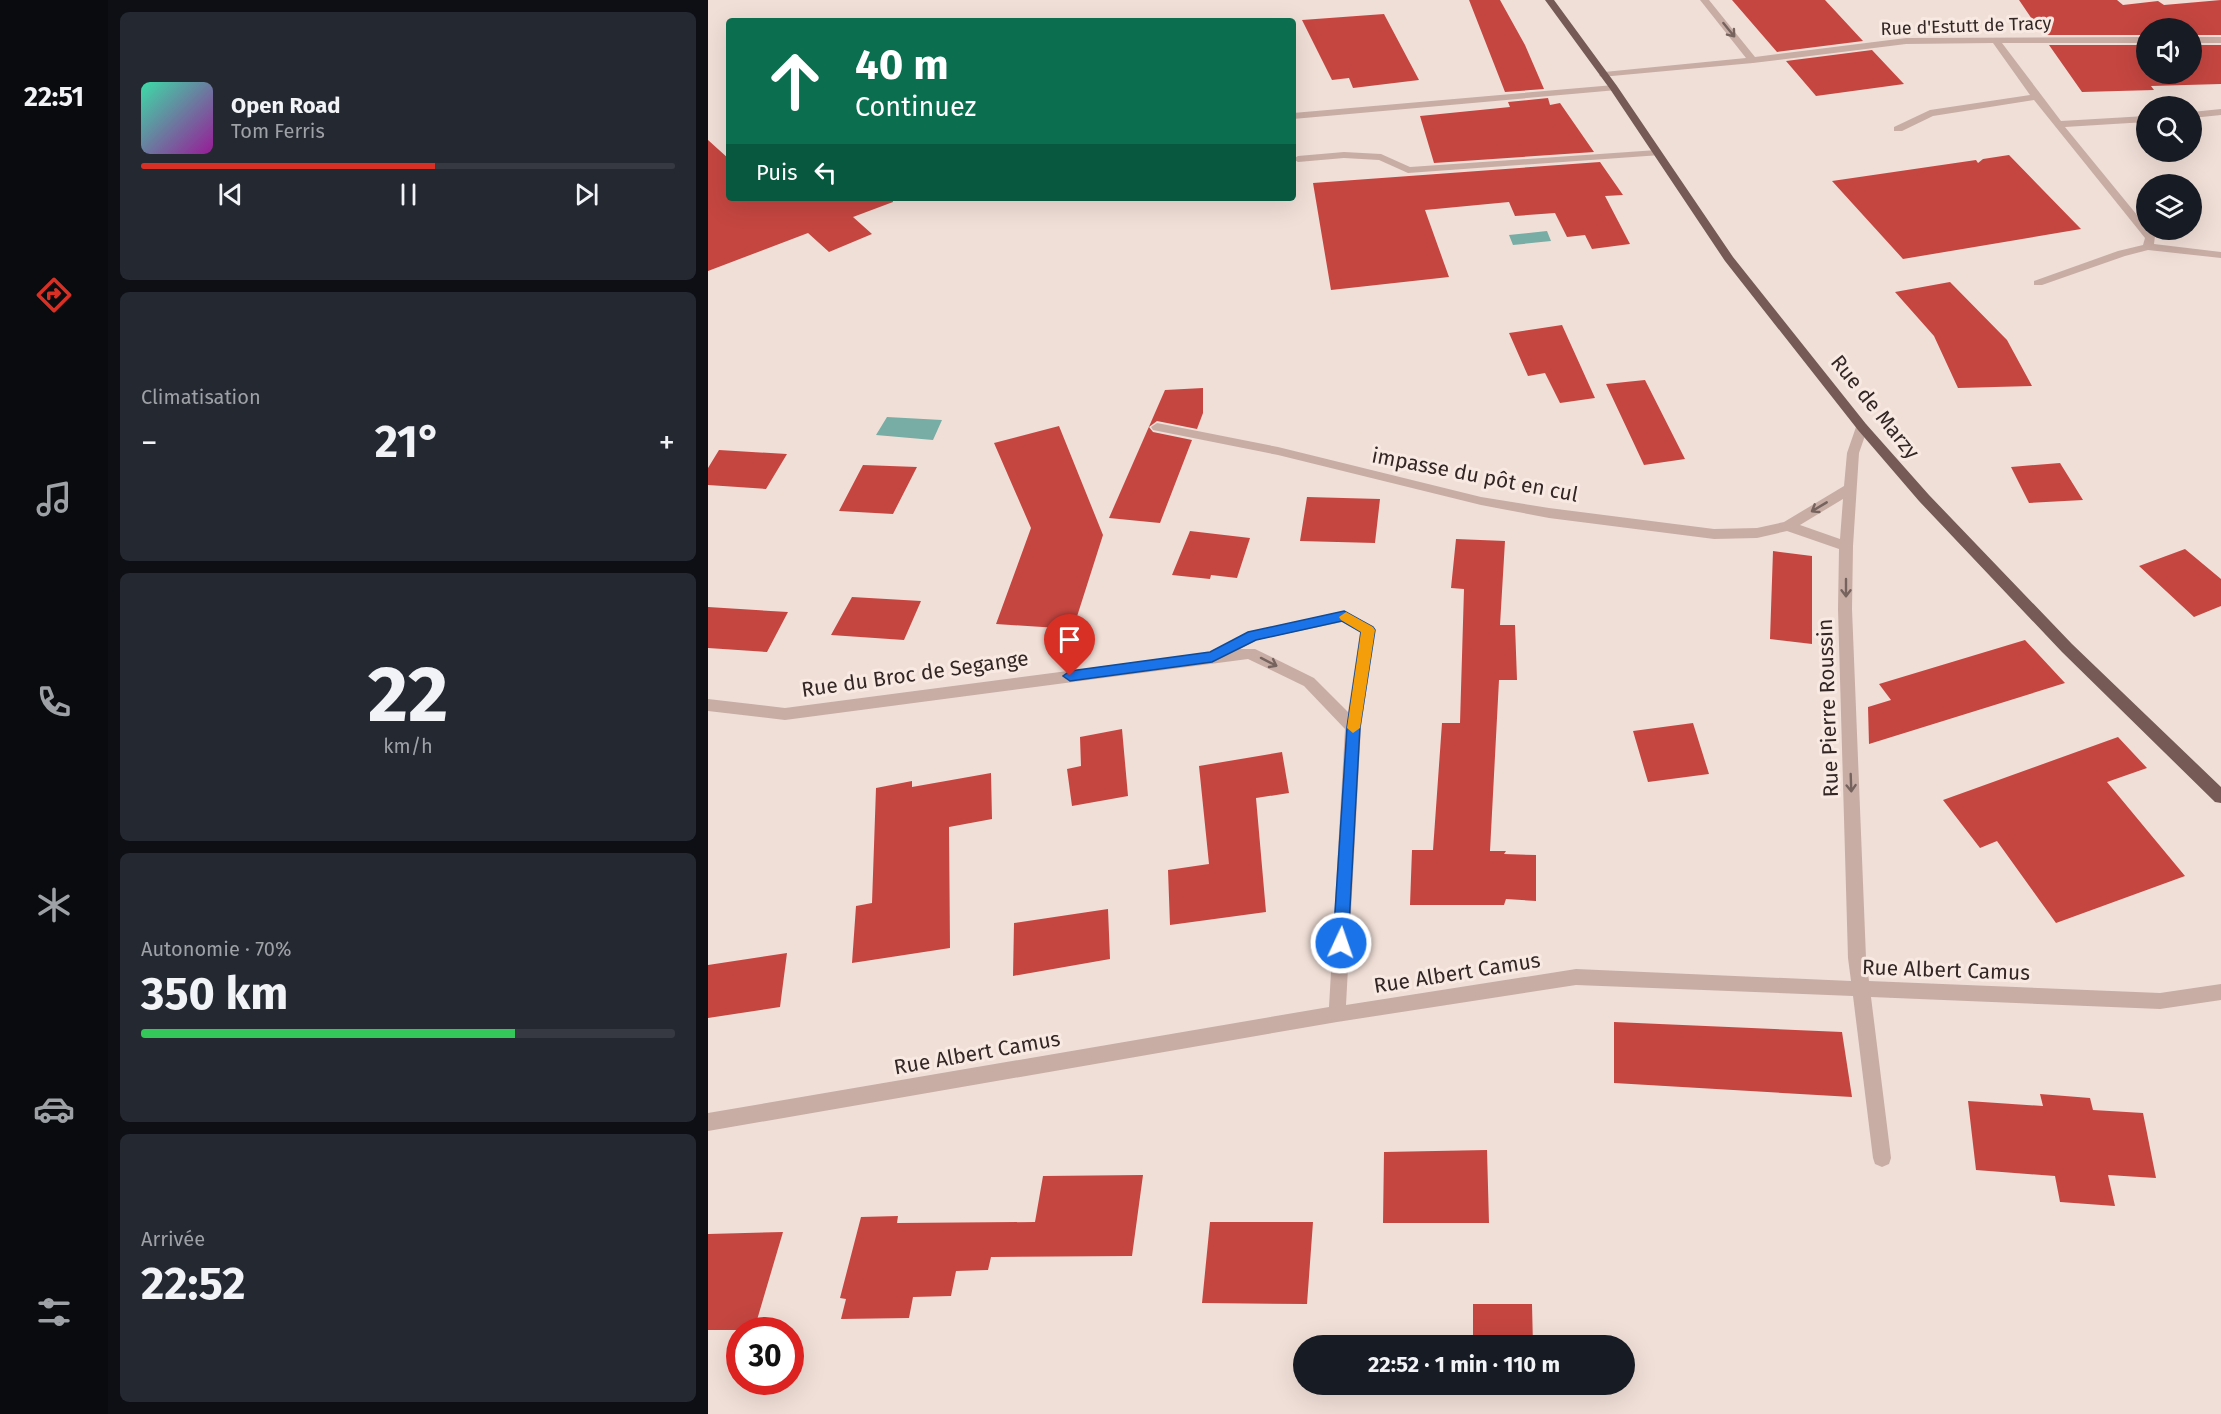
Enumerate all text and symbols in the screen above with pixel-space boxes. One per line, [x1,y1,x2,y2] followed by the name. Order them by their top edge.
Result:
[1880,12,2052,40] street label: Rue d'Estutt de Tracy
[2136,18,2202,240] map controls
[2136,18,2202,84] button: sound
[1722,22,1735,38] one-way arrow
[855,40,949,90] text: 40 m
[756,42,834,120] icon: ahead
[24,81,84,113] text: 22:51
[855,91,976,123] text: Continuez
[231,92,341,119] text: Open Road
[2136,96,2202,162] button: search
[231,119,325,143] text: Tom Ferris
[809,156,842,189] icon: left
[756,159,797,186] text: Puis
[2136,174,2202,240] button: layers
[214,178,247,211] icon: previous
[392,178,425,211] icon: pause
[570,178,603,211] icon: next
[33,274,75,316] icon: directions
[1825,350,1925,465] street label: Rue de Marzy
[141,385,261,409] text: Climatisation
[375,415,441,469] text: 21°
[141,423,158,463] text: −
[659,423,675,463] text: +
[1370,442,1580,508] street label: impasse du pôt en cul
[33,478,75,520] icon: music
[1811,501,1828,514] one-way arrow
[1840,578,1851,598] one-way arrow
[1044,614,1095,676] pin
[1812,618,1844,798] street label: Rue Pierre Roussin
[1053,623,1086,656] icon: arrive
[800,645,1030,703] street label: Rue du Broc de Segange
[368,648,448,742] text: 22
[1259,657,1277,668] one-way arrow
[33,681,75,723] icon: phone
[383,734,433,758] text: km/h
[1846,773,1857,793] one-way arrow
[33,884,75,926] icon: climate
[1309,911,1373,975] position arrow
[141,937,292,961] text: Autonomie · 70%
[1372,947,1542,999] street label: Rue Albert Camus
[1861,954,2031,986] street label: Rue Albert Camus
[141,967,288,1021] text: 350 km
[892,1026,1062,1080] street label: Rue Albert Camus
[33,1088,75,1130] icon: car
[141,1227,205,1251] text: Arrivée
[141,1257,245,1311] text: 22:52
[33,1291,75,1333] icon: filters
[726,1317,804,1395] speed limit sign: 30
[1368,1351,1560,1378] text: 22:52 · 1 min · 110 m

